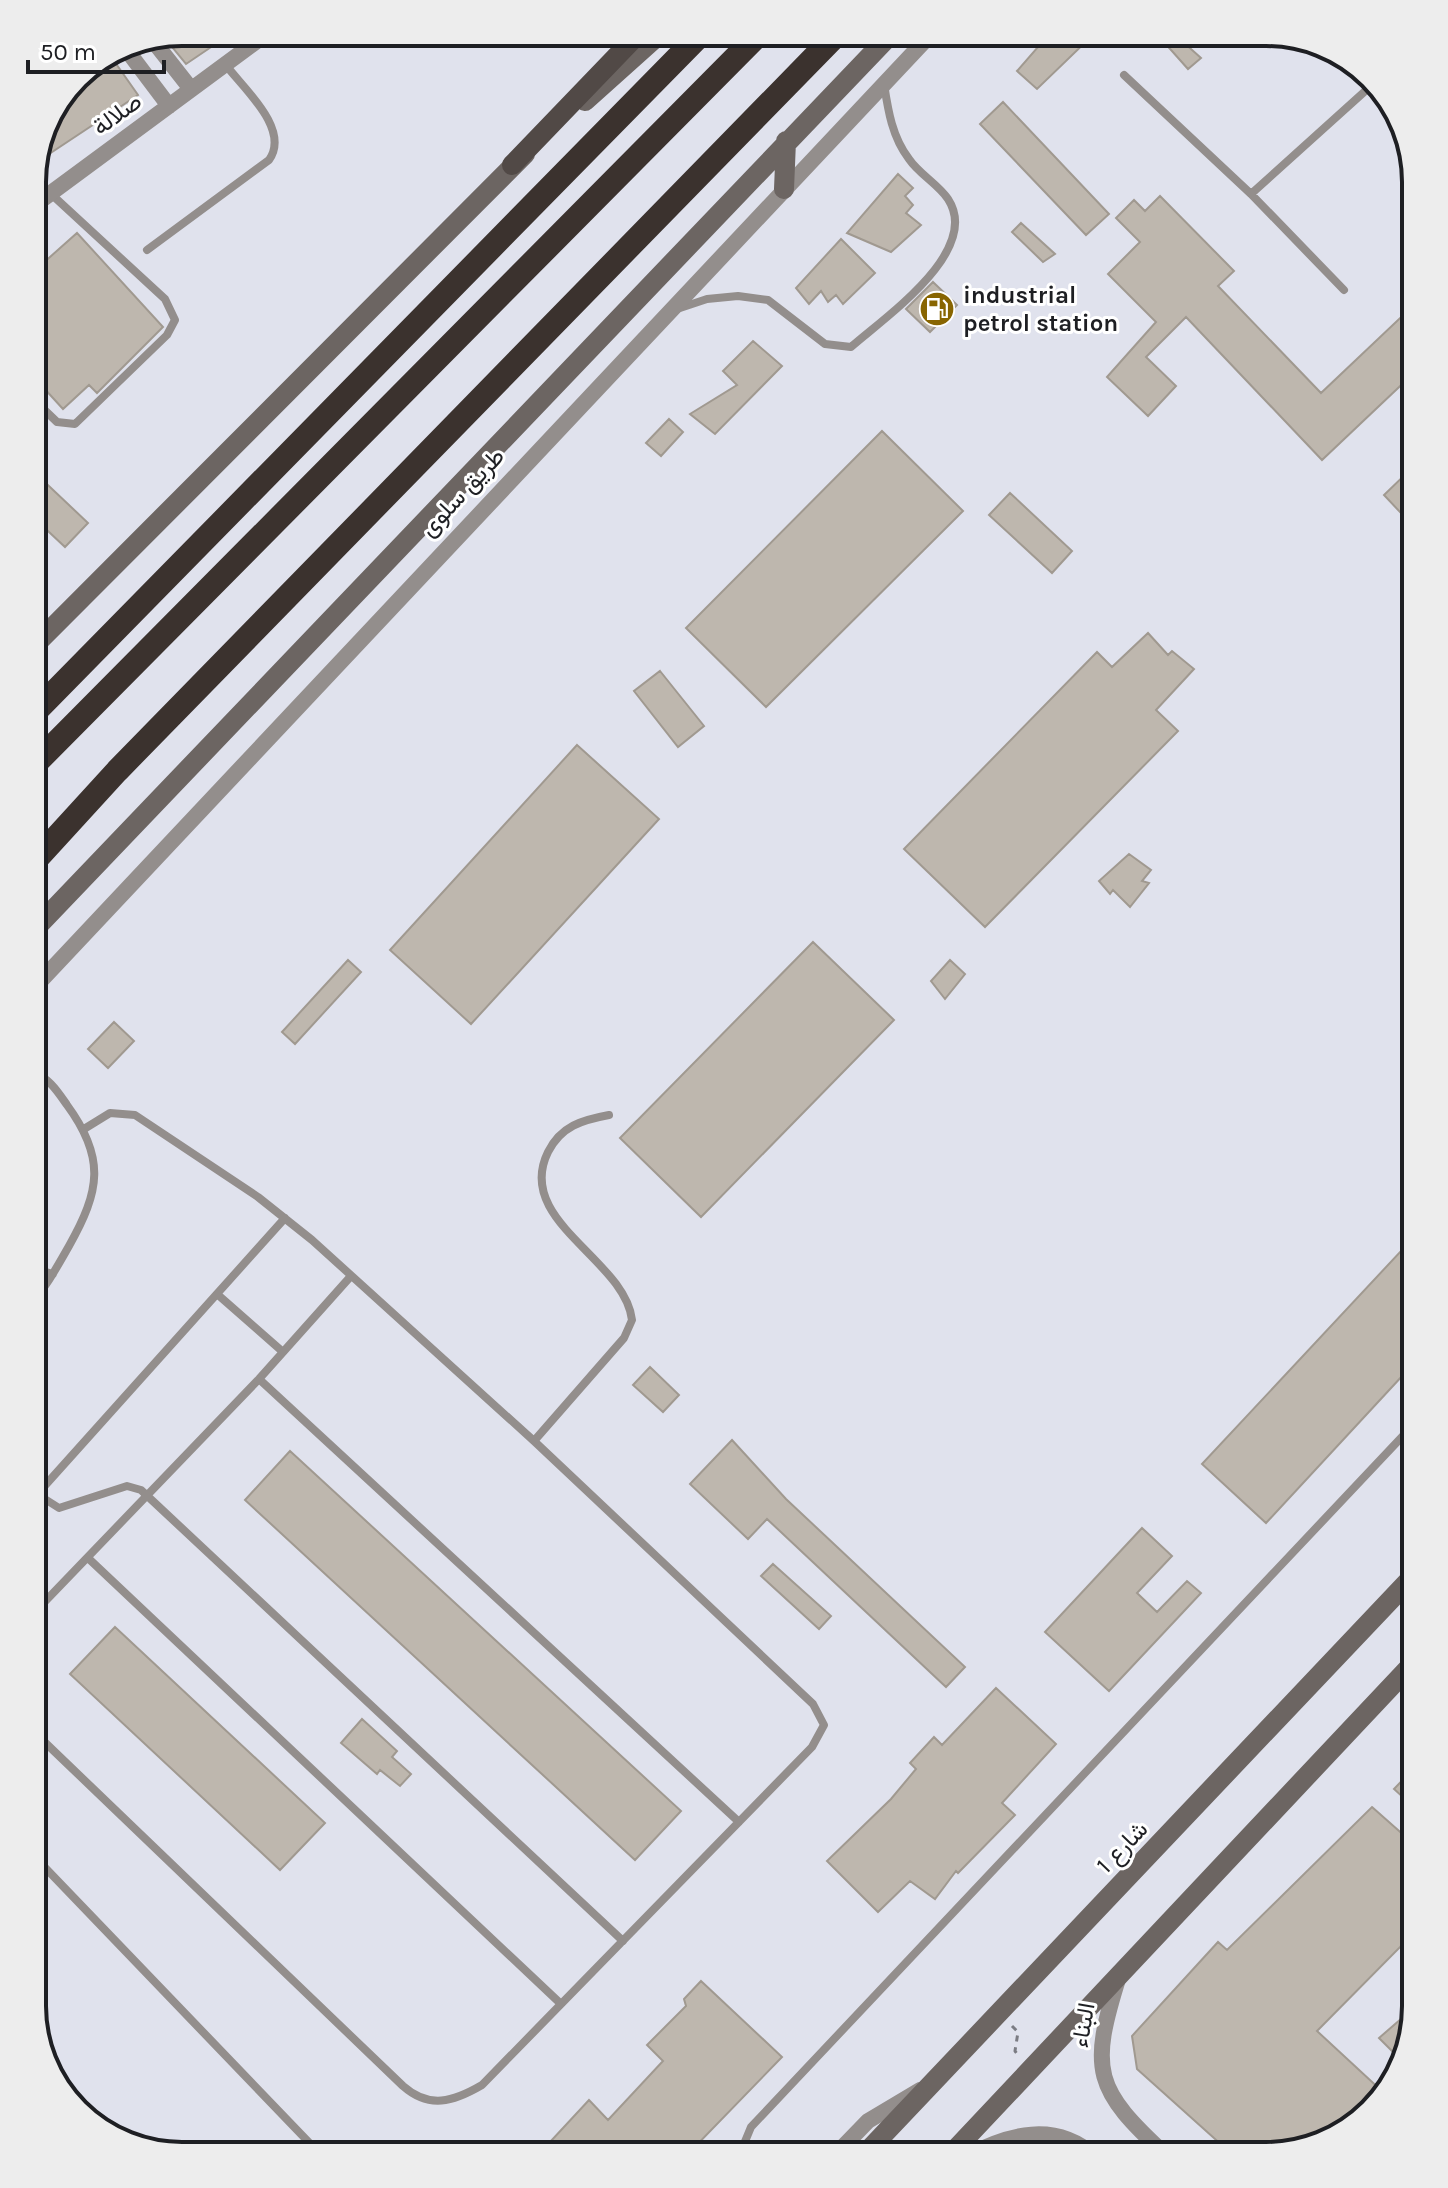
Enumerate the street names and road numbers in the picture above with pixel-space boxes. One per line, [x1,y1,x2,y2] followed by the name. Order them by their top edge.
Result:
[87,87,147,141] street label: صلالة
[414,442,511,543] street label: طريق سلوى
[1090,1815,1155,1880] street label: شارع 1
[1065,2000,1101,2050] street label: البناء

